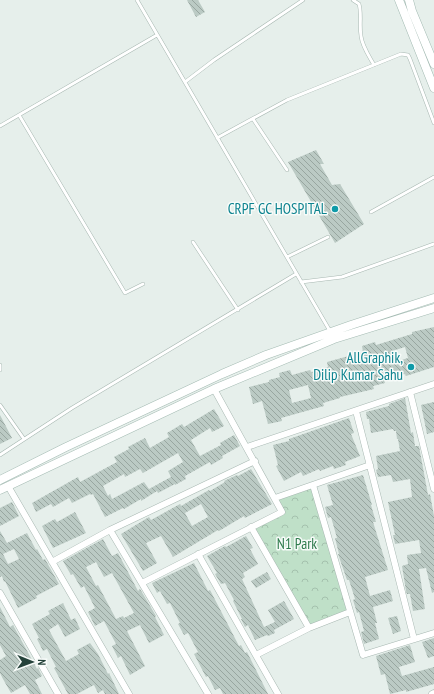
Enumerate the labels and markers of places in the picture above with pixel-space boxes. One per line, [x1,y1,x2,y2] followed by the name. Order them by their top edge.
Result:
[228,199,328,218] place label: CRPF GC HOSPITAL
[330,204,340,214] marker: CRPF GC HOSPITAL
[313,348,403,384] place label: AllGraphik, Dilip Kumar Sahu
[406,362,416,372] marker: AllGraphik, Dilip Kumar Sahu

